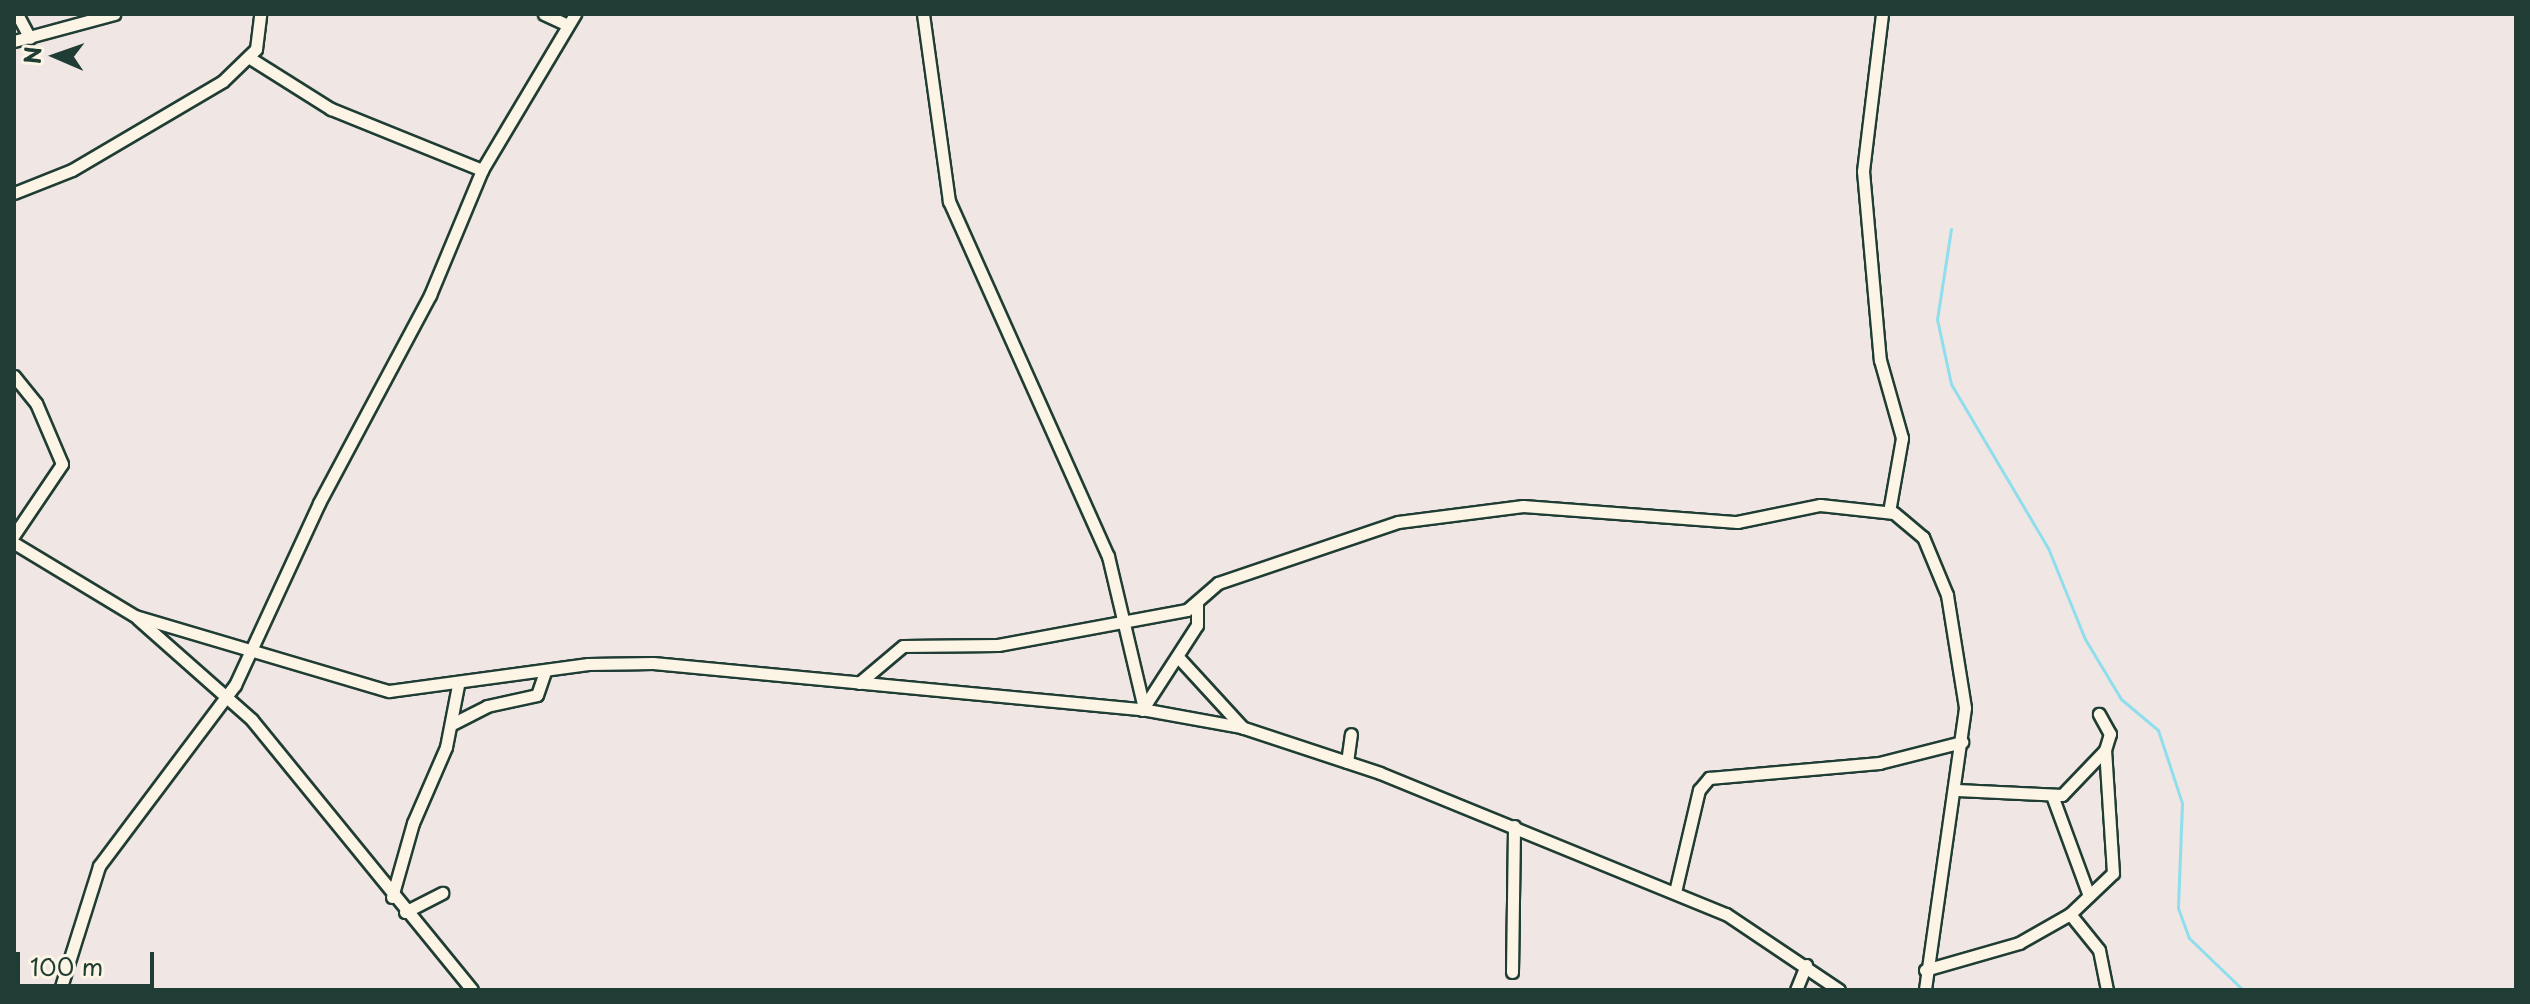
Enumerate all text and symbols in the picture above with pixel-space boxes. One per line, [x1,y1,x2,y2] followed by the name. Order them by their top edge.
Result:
[16,16,96,96] north arrow
[15,46,48,64] text: N
[20,936,158,986] scale bar
[30,948,103,984] text: 100 m

